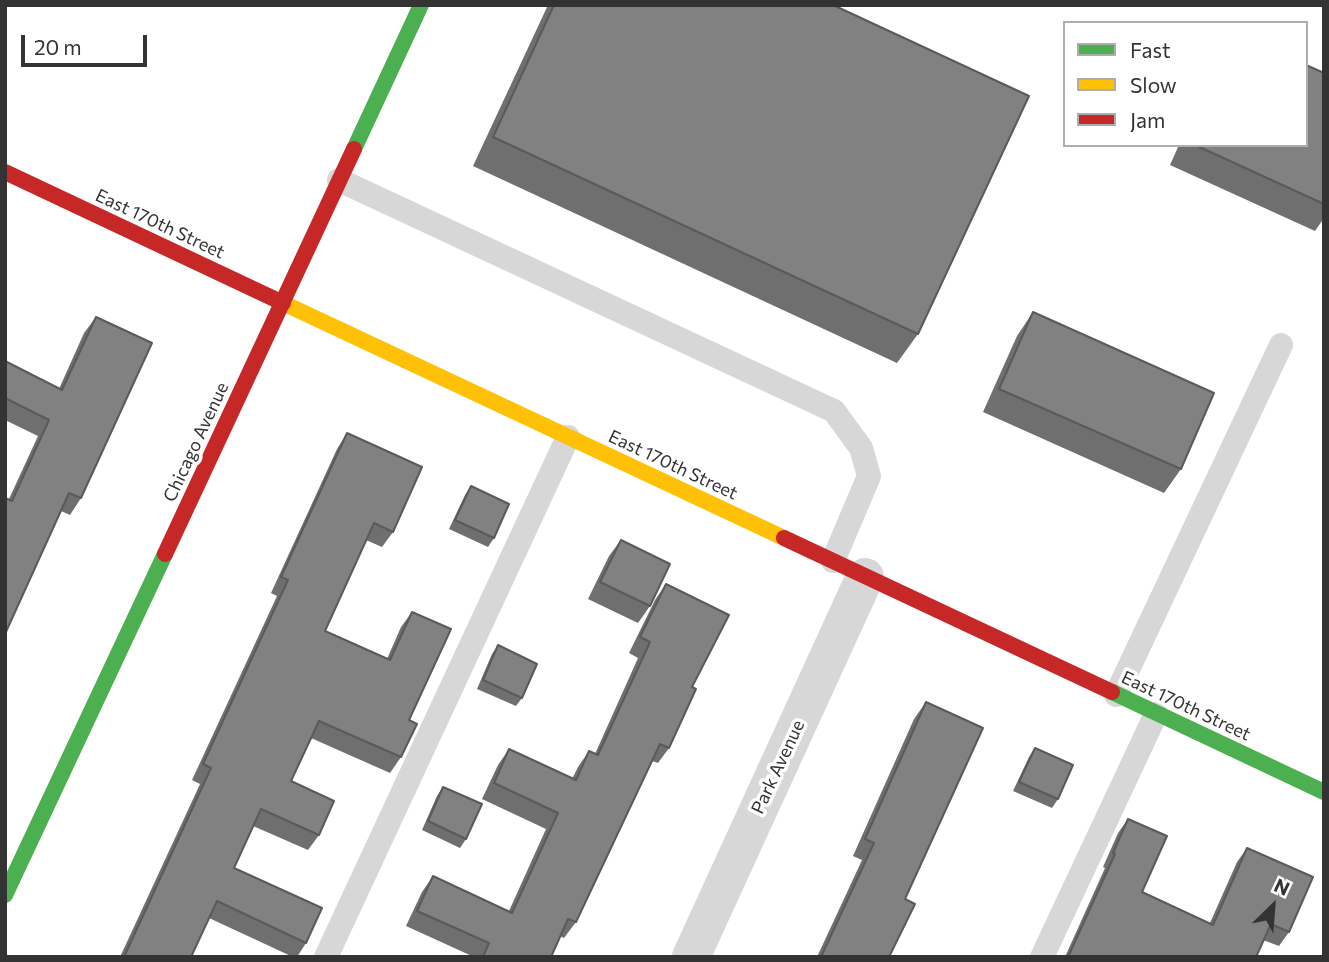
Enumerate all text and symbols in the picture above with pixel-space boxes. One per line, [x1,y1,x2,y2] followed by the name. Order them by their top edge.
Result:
[24,21,150,65] scale bar
[1063,21,1308,147] legend
[34,34,82,59] text: 20 m
[1130,37,1171,62] text: Fast
[1130,72,1177,97] text: Slow
[1130,107,1165,132] text: Jam
[92,185,228,263] street label: East 170th Street
[159,379,233,505] street label: Chicago Avenue
[605,426,741,504] street label: East 170th Street
[1118,667,1254,745] street label: East 170th Street
[747,717,809,817] street label: Park Avenue
[1238,871,1308,941] north arrow
[1271,873,1293,900] text: N

